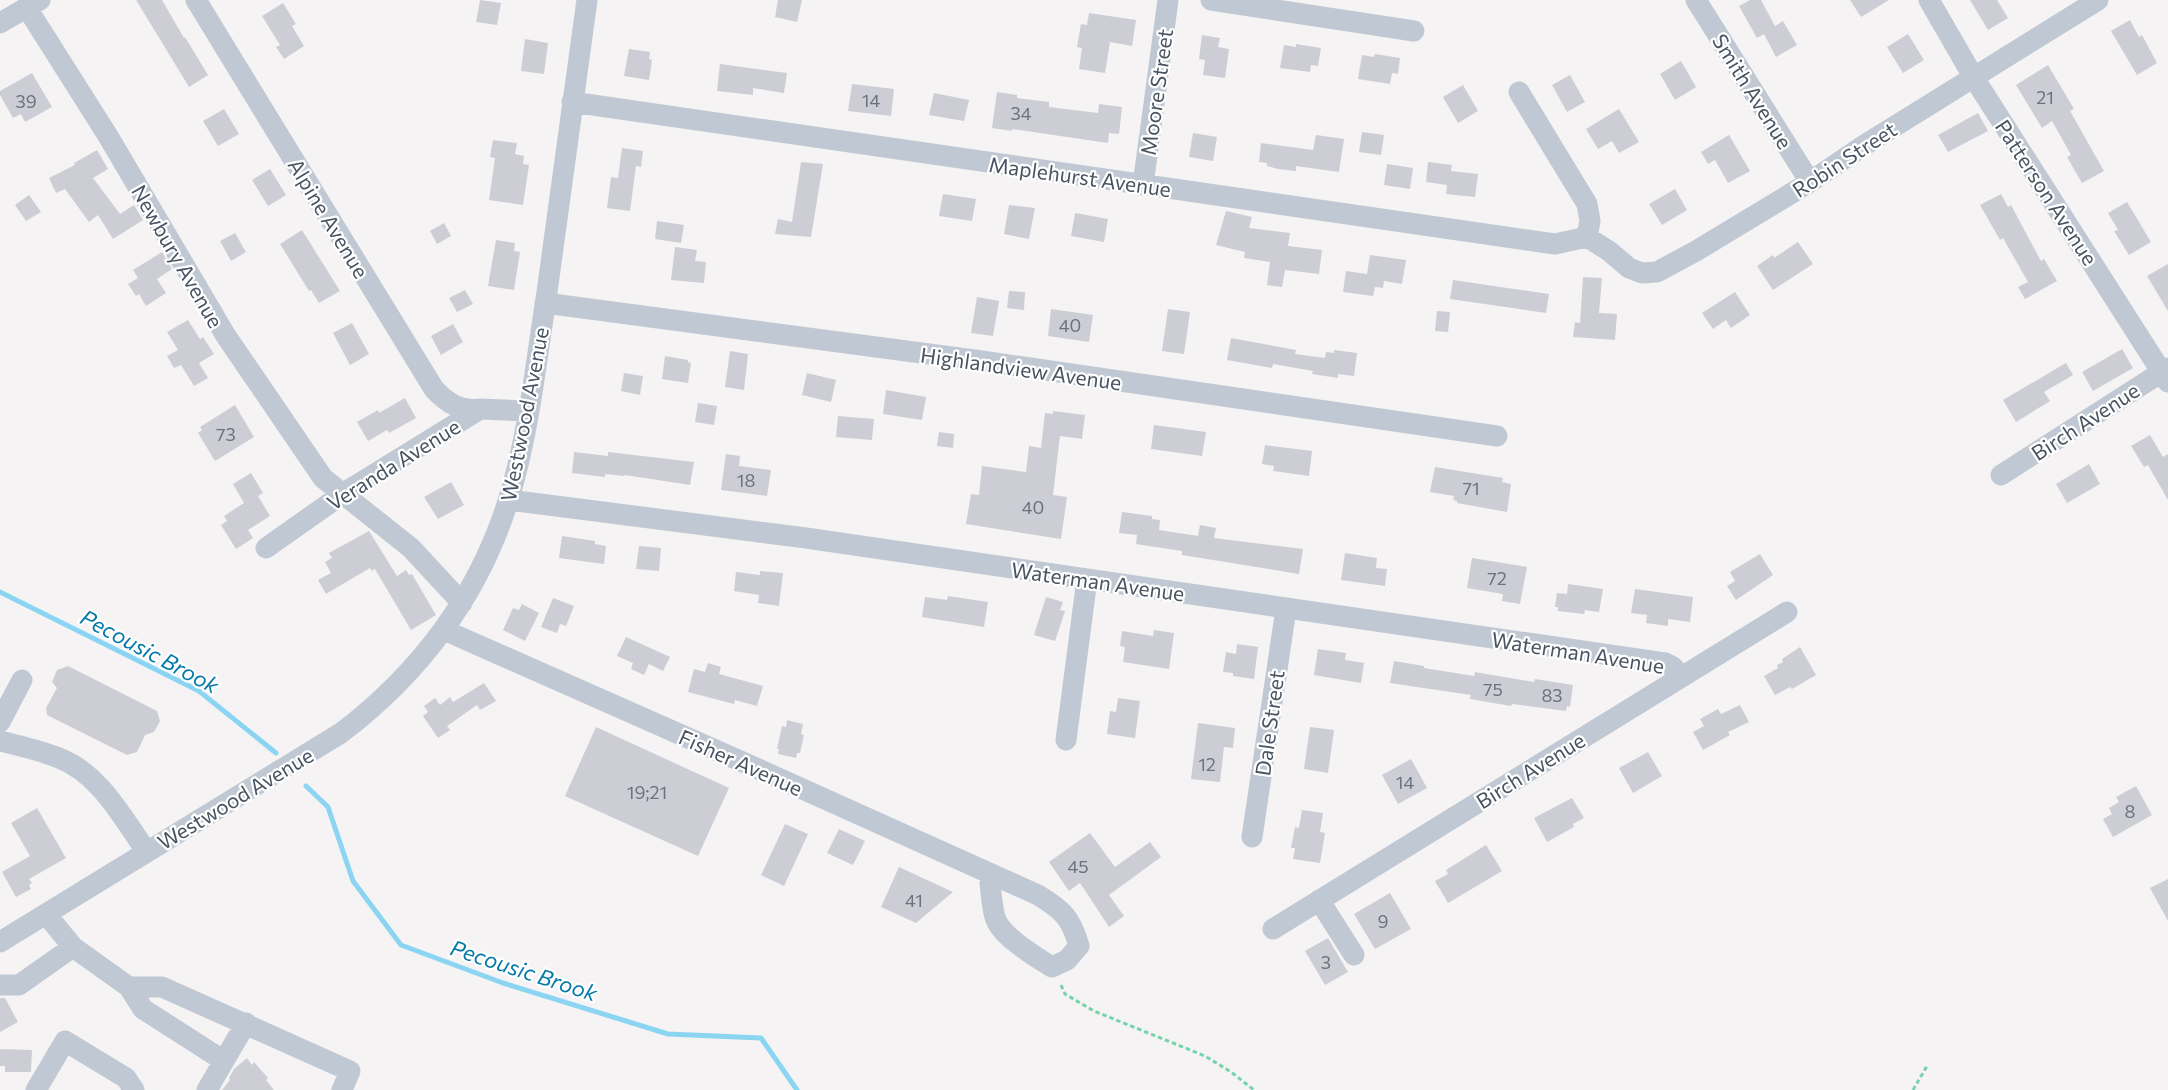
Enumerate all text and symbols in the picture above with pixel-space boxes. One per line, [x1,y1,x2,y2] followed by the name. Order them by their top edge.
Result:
[1135,27,1177,157] street label: Moore Street
[1708,29,1798,153] street label: Smith Avenue
[2036,86,2054,108] house number: 21
[862,89,880,111] house number: 14
[15,90,37,112] house number: 39
[1010,102,1032,124] house number: 34
[1991,115,2103,269] street label: Patterson Avenue
[1787,116,1901,202] street label: Robin Street
[987,151,1173,201] street label: Maplehurst Avenue
[284,154,374,282] street label: Alpine Avenue
[127,180,229,332] street label: Newbury Avenue
[1059,314,1081,336] house number: 40
[495,325,553,503] street label: Westwood Avenue
[919,342,1123,394] street label: Highlandview Avenue
[2026,377,2144,465] street label: Birch Avenue
[322,413,464,515] street label: Veranda Avenue
[216,423,236,445] house number: 73
[737,469,755,491] house number: 18
[1462,477,1480,499] house number: 71
[1022,496,1044,518] house number: 40
[1010,556,1186,606] street label: Waterman Avenue
[1487,567,1507,589] house number: 72
[76,603,225,699] water label: Pecousic Brook
[1490,626,1666,678] street label: Waterman Avenue
[1249,669,1289,777] street label: Dale Street
[1483,678,1503,700] house number: 75
[1541,684,1563,706] house number: 83
[675,724,807,800] street label: Fisher Avenue
[1471,727,1589,813] street label: Birch Avenue
[153,742,317,854] street label: Westwood Avenue
[1198,753,1216,775] house number: 12
[1396,771,1414,793] house number: 14
[627,781,667,803] house number: 19;21
[2125,800,2136,822] house number: 8
[1067,855,1089,877] house number: 45
[905,889,923,911] house number: 41
[1378,910,1388,932] house number: 9
[447,934,602,1007] water label: Pecousic Brook
[1321,951,1331,973] house number: 3

